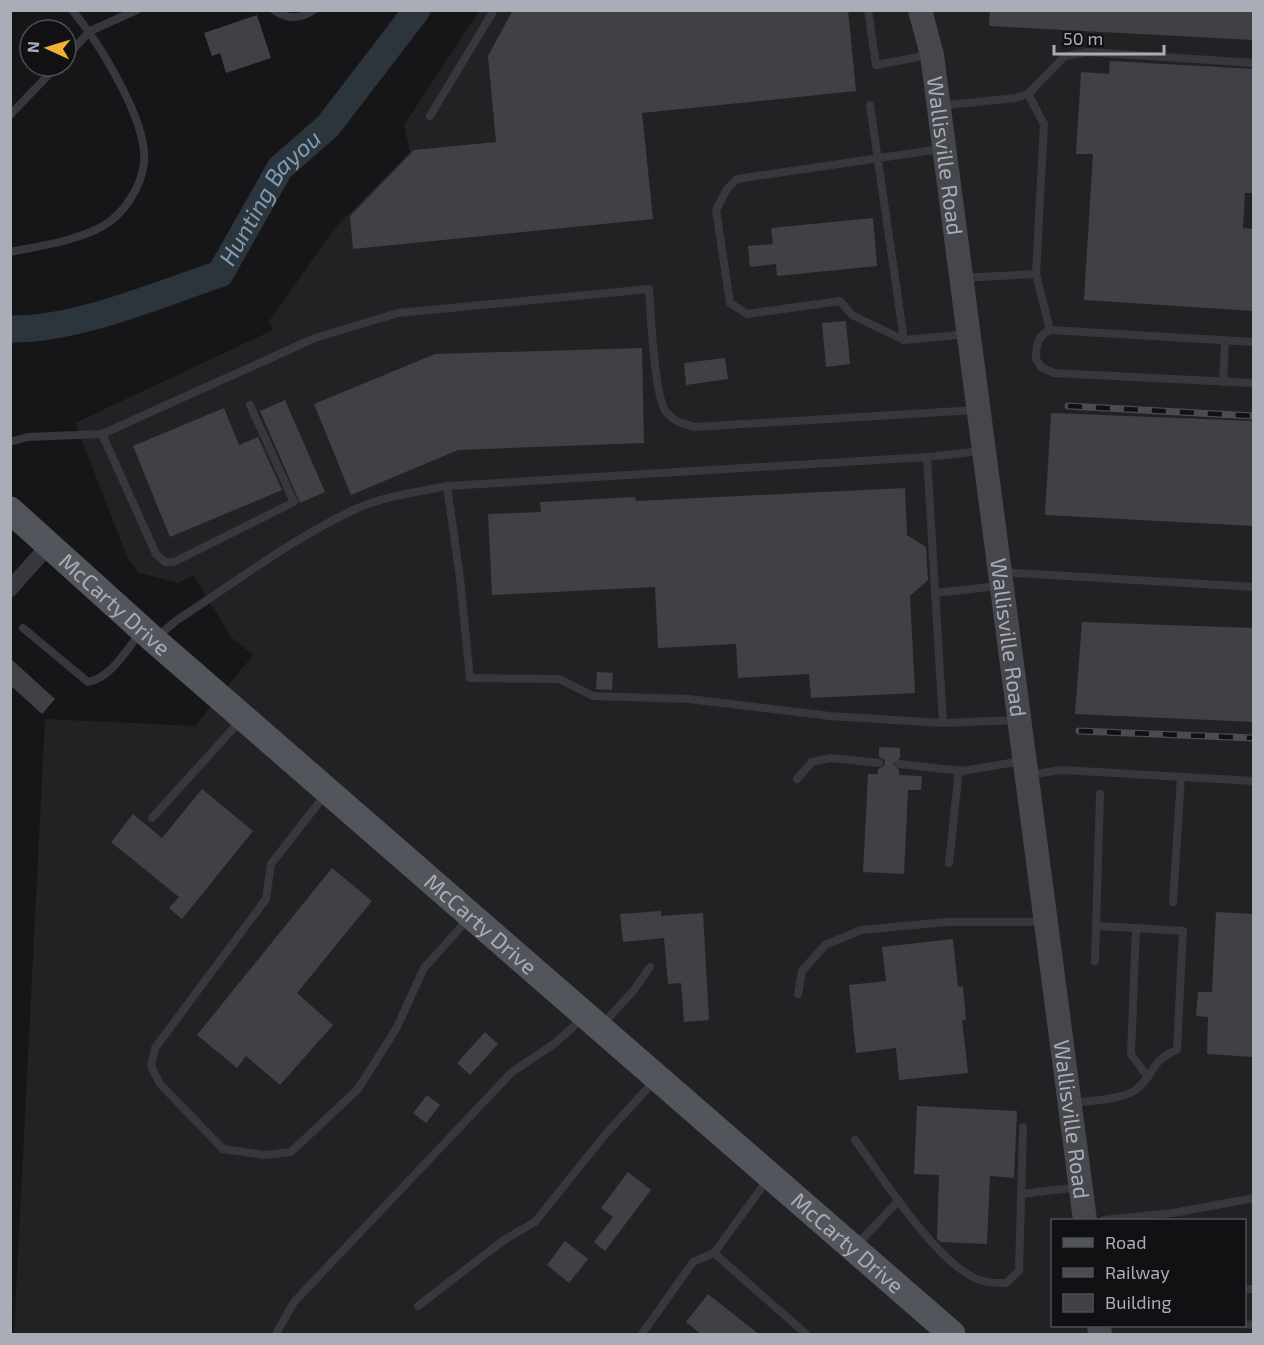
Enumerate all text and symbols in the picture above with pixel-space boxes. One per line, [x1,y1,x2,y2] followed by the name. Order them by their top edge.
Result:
[18,18,78,78] north arrow
[1054,18,1164,56] scale bar
[1063,27,1103,49] text: 50 m
[23,40,42,53] text: N
[923,74,970,236] street label: Wallisville Road
[212,123,326,270] water label: Hunting Bayou
[55,547,176,660] street label: McCarty Drive
[986,556,1033,718] street label: Wallisville Road
[420,868,543,979] street label: McCarty Drive
[1049,1038,1096,1200] street label: Wallisville Road
[787,1186,910,1298] street label: McCarty Drive
[1051,1219,1246,1327] legend
[1105,1231,1146,1253] text: Road
[1105,1261,1170,1283] text: Railway
[1105,1291,1172,1313] text: Building

